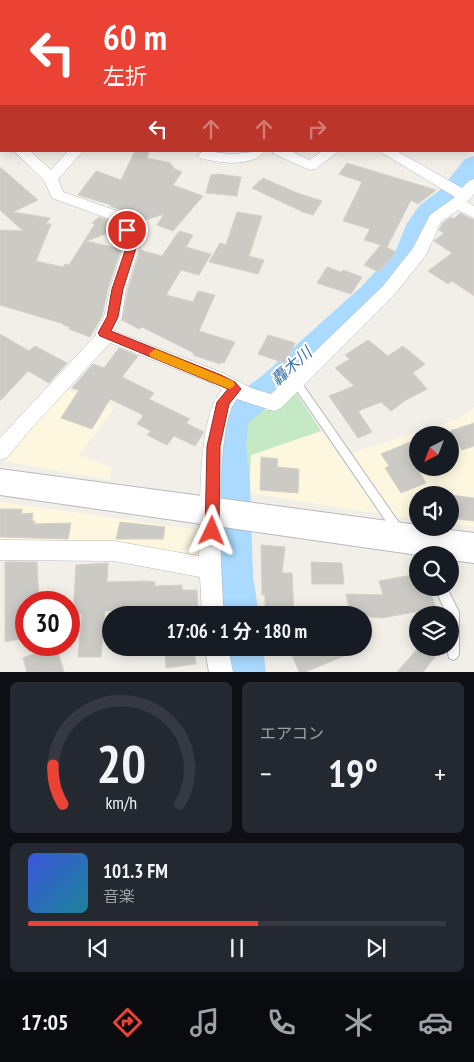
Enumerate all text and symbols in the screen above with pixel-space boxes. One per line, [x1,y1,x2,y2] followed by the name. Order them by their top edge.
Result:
[103,14,167,60] text: 60 m
[20,20,85,85] icon: left
[103,62,147,90] text: 左折
[144,115,172,143] icon: left
[197,115,225,143] icon: ahead
[250,115,278,143] icon: ahead
[303,115,331,143] icon: right
[106,209,148,251] pin
[113,216,141,244] icon: arrive
[266,341,317,389] water label: 轟木川
[409,426,459,476] north arrow
[409,426,459,656] map controls
[409,486,459,536] button: sound
[185,504,237,556] position arrow
[409,546,459,596] button: search
[15,591,80,656] speed limit sign: 30
[409,606,459,656] button: layers
[167,619,307,643] text: 17:06 · 1 分 · 180 m
[260,723,324,743] text: エアコン
[96,730,146,797] text: 20
[328,748,378,797] text: 19°
[260,755,272,792] text: −
[434,755,446,792] text: +
[105,791,137,814] text: km/h
[103,859,168,883] text: 101.3 FM
[103,886,135,906] text: 音楽
[84,934,112,962] icon: previous
[223,934,251,962] icon: pause
[362,934,390,962] icon: next
[110,1005,145,1040] icon: directions
[187,1005,222,1040] icon: music
[264,1005,299,1040] icon: phone
[341,1005,376,1040] icon: climate
[418,1005,453,1040] icon: car
[21,1008,69,1036] text: 17:05

